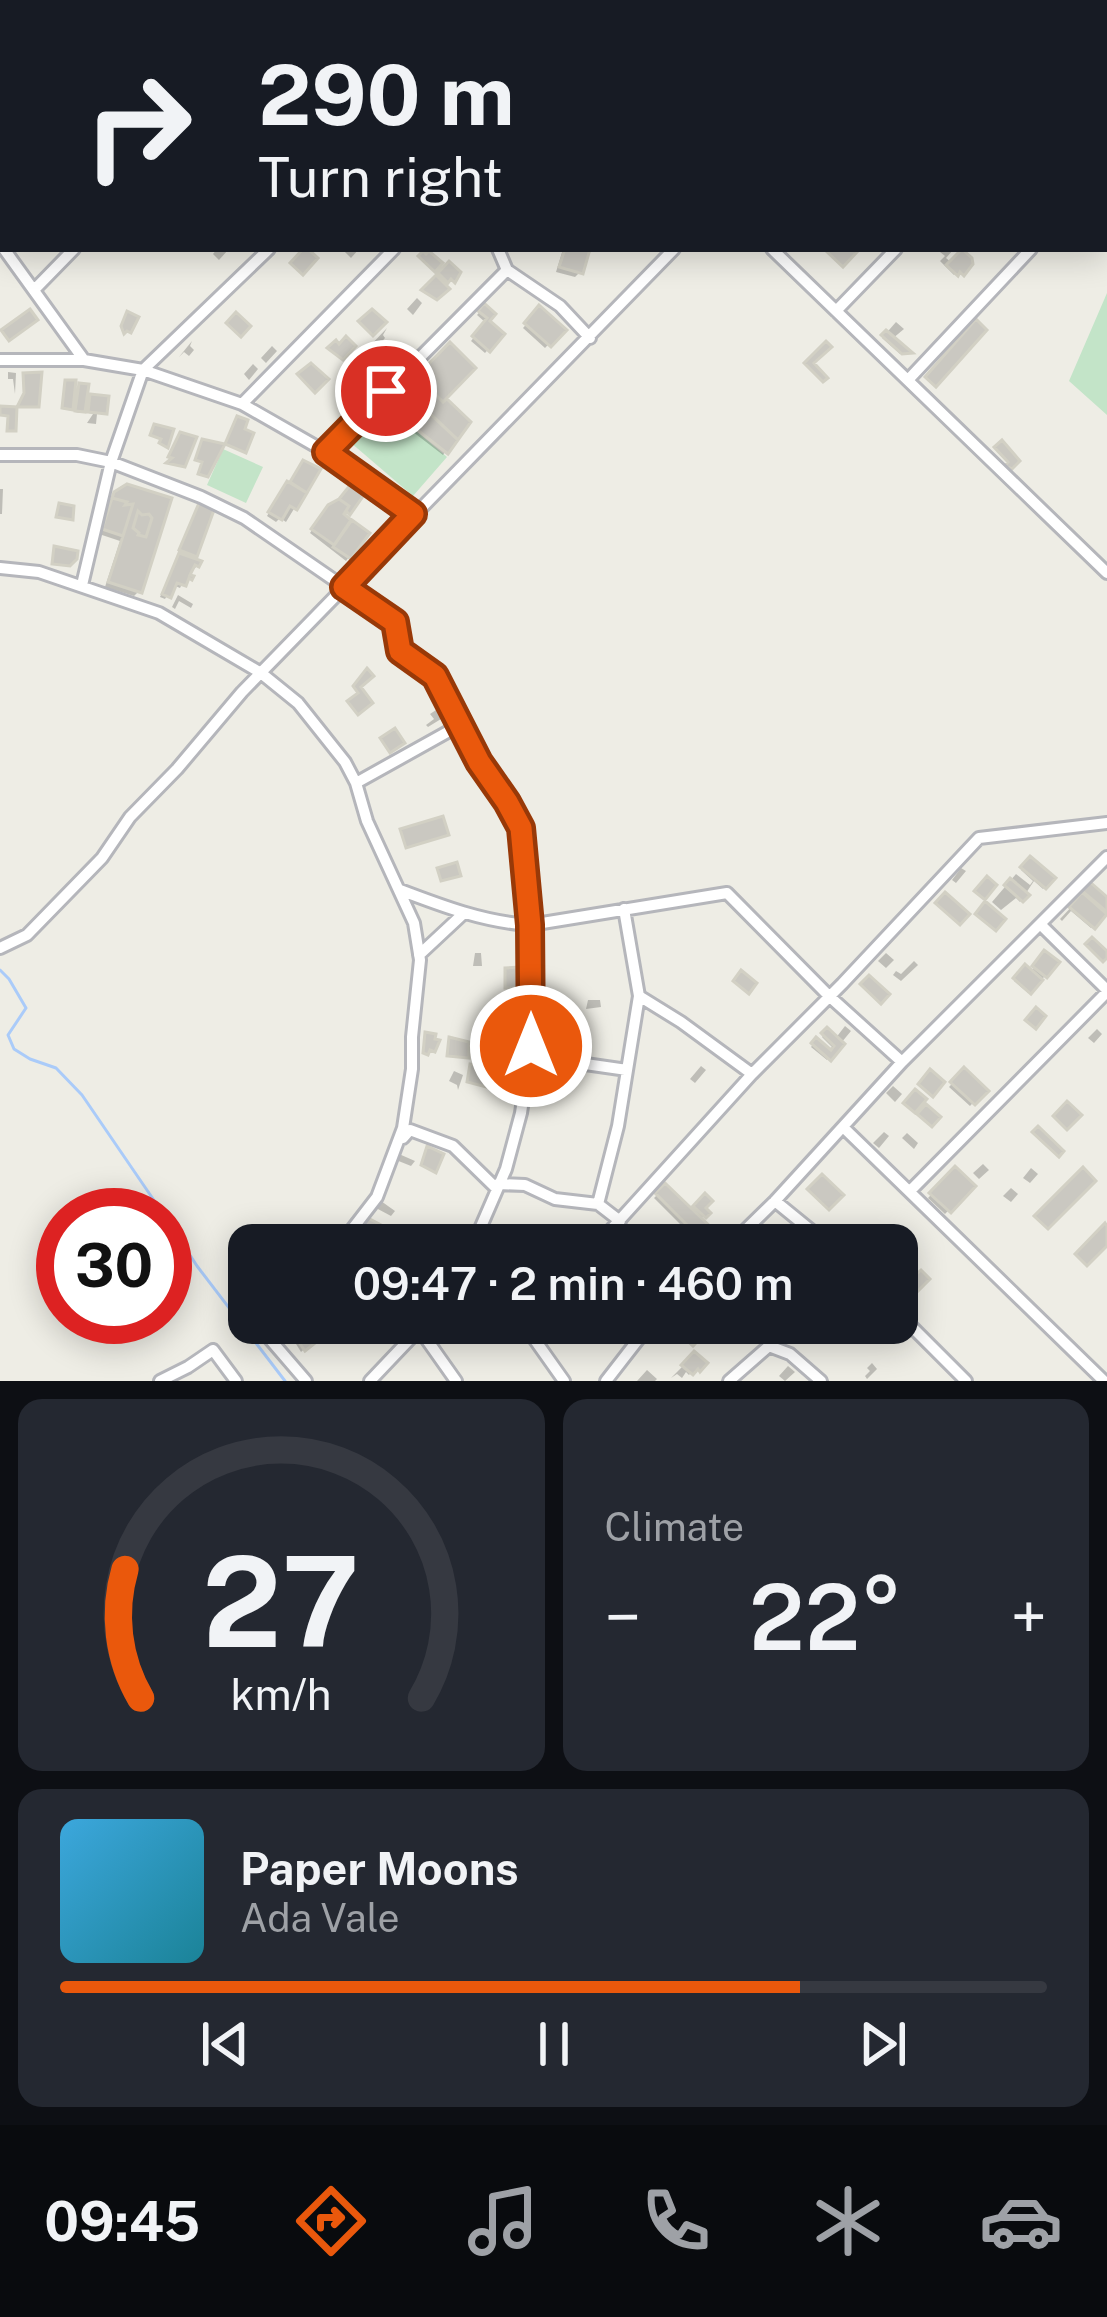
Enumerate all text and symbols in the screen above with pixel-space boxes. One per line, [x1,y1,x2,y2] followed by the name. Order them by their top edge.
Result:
[258,45,515,144] text: 290 m
[60,48,216,204] icon: right
[258,146,503,209] text: Turn right
[335,340,437,442] pin
[353,358,419,424] icon: arrive
[468,983,594,1109] position arrow
[36,1188,192,1344] speed limit sign: 30
[353,1257,793,1310] text: 09:47 · 2 min · 460 m
[605,1504,744,1550] text: Climate
[203,1528,360,1675] text: 27
[749,1564,902,1670] text: 22°
[605,1578,641,1656] text: −
[1010,1578,1047,1656] text: +
[231,1669,332,1720] text: km/h
[240,1842,519,1895] text: Paper Moons
[240,1895,400,1941] text: Ada Vale
[192,2011,258,2077] icon: previous
[521,2011,587,2077] icon: pause
[850,2011,916,2077] icon: next
[289,2179,373,2263] icon: directions
[461,2179,545,2263] icon: music
[634,2179,718,2263] icon: phone
[806,2179,890,2263] icon: climate
[979,2179,1063,2263] icon: car
[44,2190,200,2253] text: 09:45

